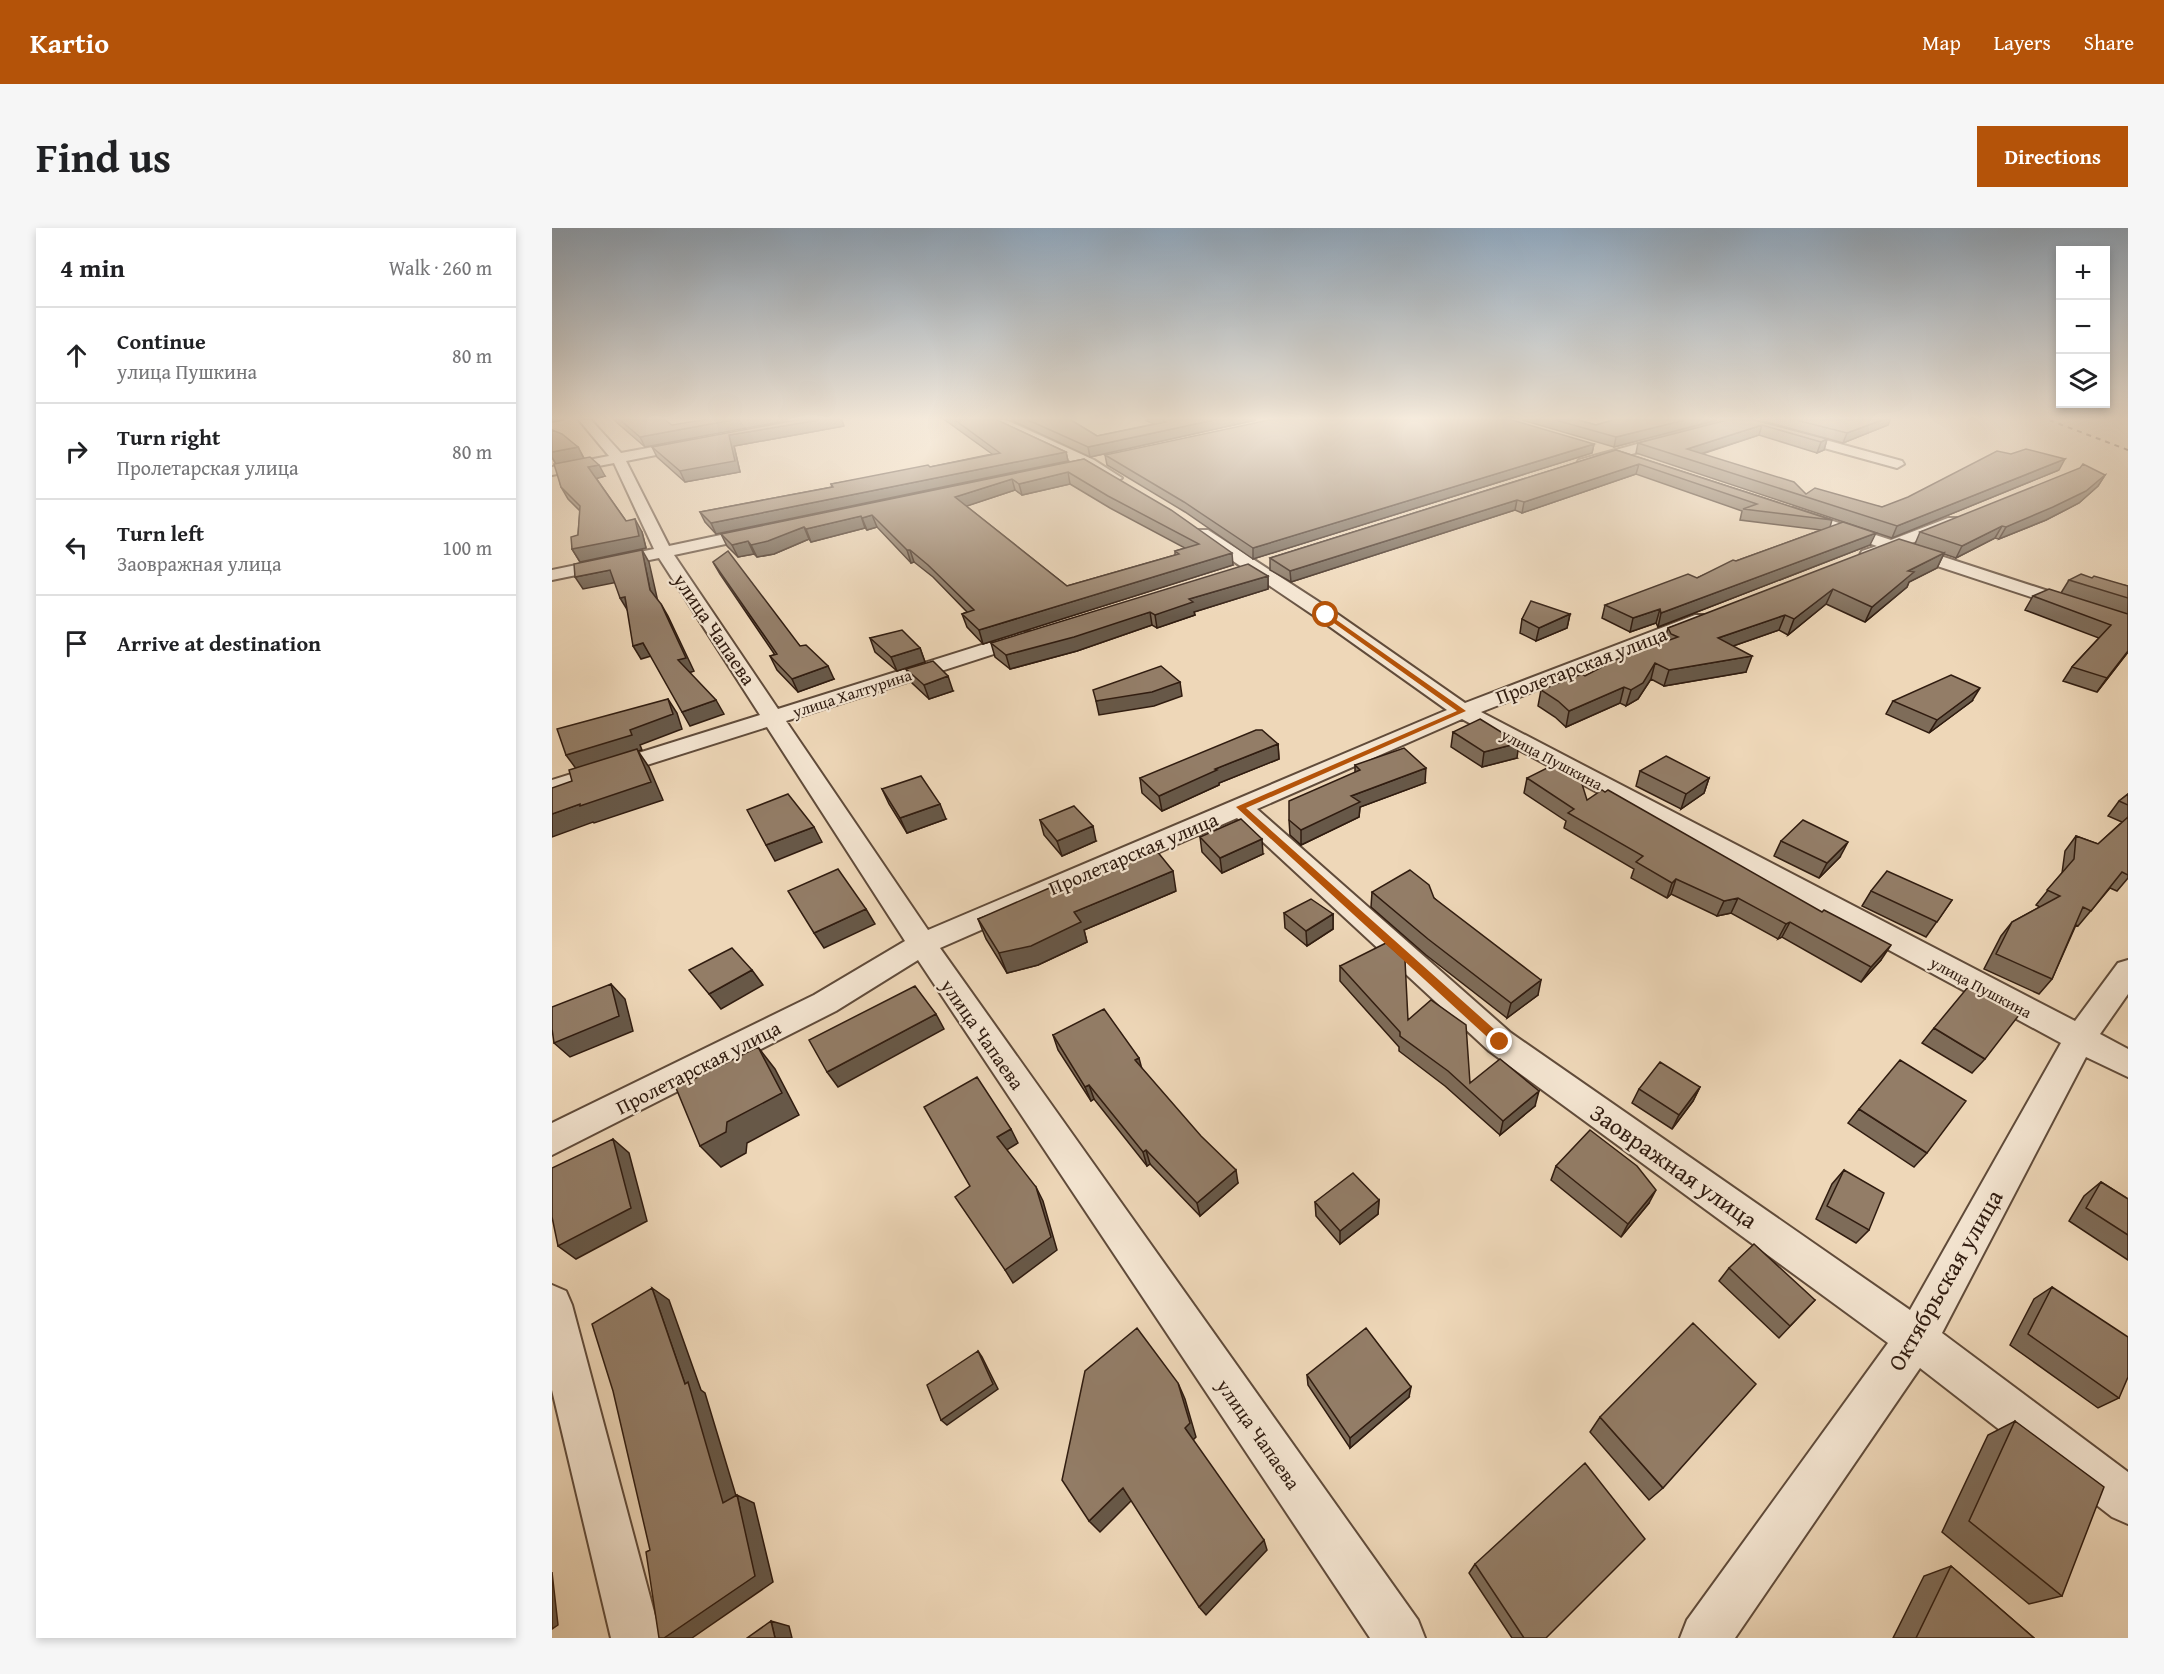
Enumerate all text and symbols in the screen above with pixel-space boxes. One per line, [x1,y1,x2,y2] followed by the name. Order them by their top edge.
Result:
[30,22,109,63] text: Kartio
[1922,27,1961,58] text: Map
[1994,27,2051,58] text: Layers
[2084,27,2134,58] text: Share
[36,126,171,187] text: Find us
[1977,126,2128,187] button: Directions
[2056,246,2110,408] map controls
[2056,246,2110,300] button: +
[60,248,125,287] text: 4 min
[389,253,492,282] text: Walk · 260 m
[2056,300,2110,354] button: −
[117,325,206,357] text: Continue
[60,339,93,372] icon: ahead
[452,341,492,370] text: 80 m
[2056,354,2110,408] button: layers
[117,357,257,386] text: улица Пушкина
[117,421,220,453] text: Turn right
[60,435,93,468] icon: right
[452,437,492,466] text: 80 m
[117,453,299,482] text: Пролетарская улица
[117,517,204,549] text: Turn left
[60,531,93,564] icon: left
[442,533,492,562] text: 100 m
[117,549,281,578] text: Заовражная улица
[666,566,764,691] street label: улица Чапаева
[1312,601,1338,627] route start
[1491,619,1671,711] street label: Пролетарская улица
[60,627,93,660] icon: arrive
[117,627,321,659] text: Arrive at destination
[788,662,915,724] street label: улица Халтурина
[1496,722,1607,796] street label: улица Пушкина
[1044,804,1223,902] street label: Пролетарская улица
[1925,950,2036,1024] street label: улица Пушкина
[933,972,1032,1096] street label: улица Чапаева
[611,1013,786,1121] street label: Пролетарская улица
[1486,1028,1512,1054] route end
[1583,1095,1765,1237] street label: Заовражная улица
[1879,1182,2012,1377] street label: Октябрьская улица
[1209,1372,1308,1496] street label: улица Чапаева

